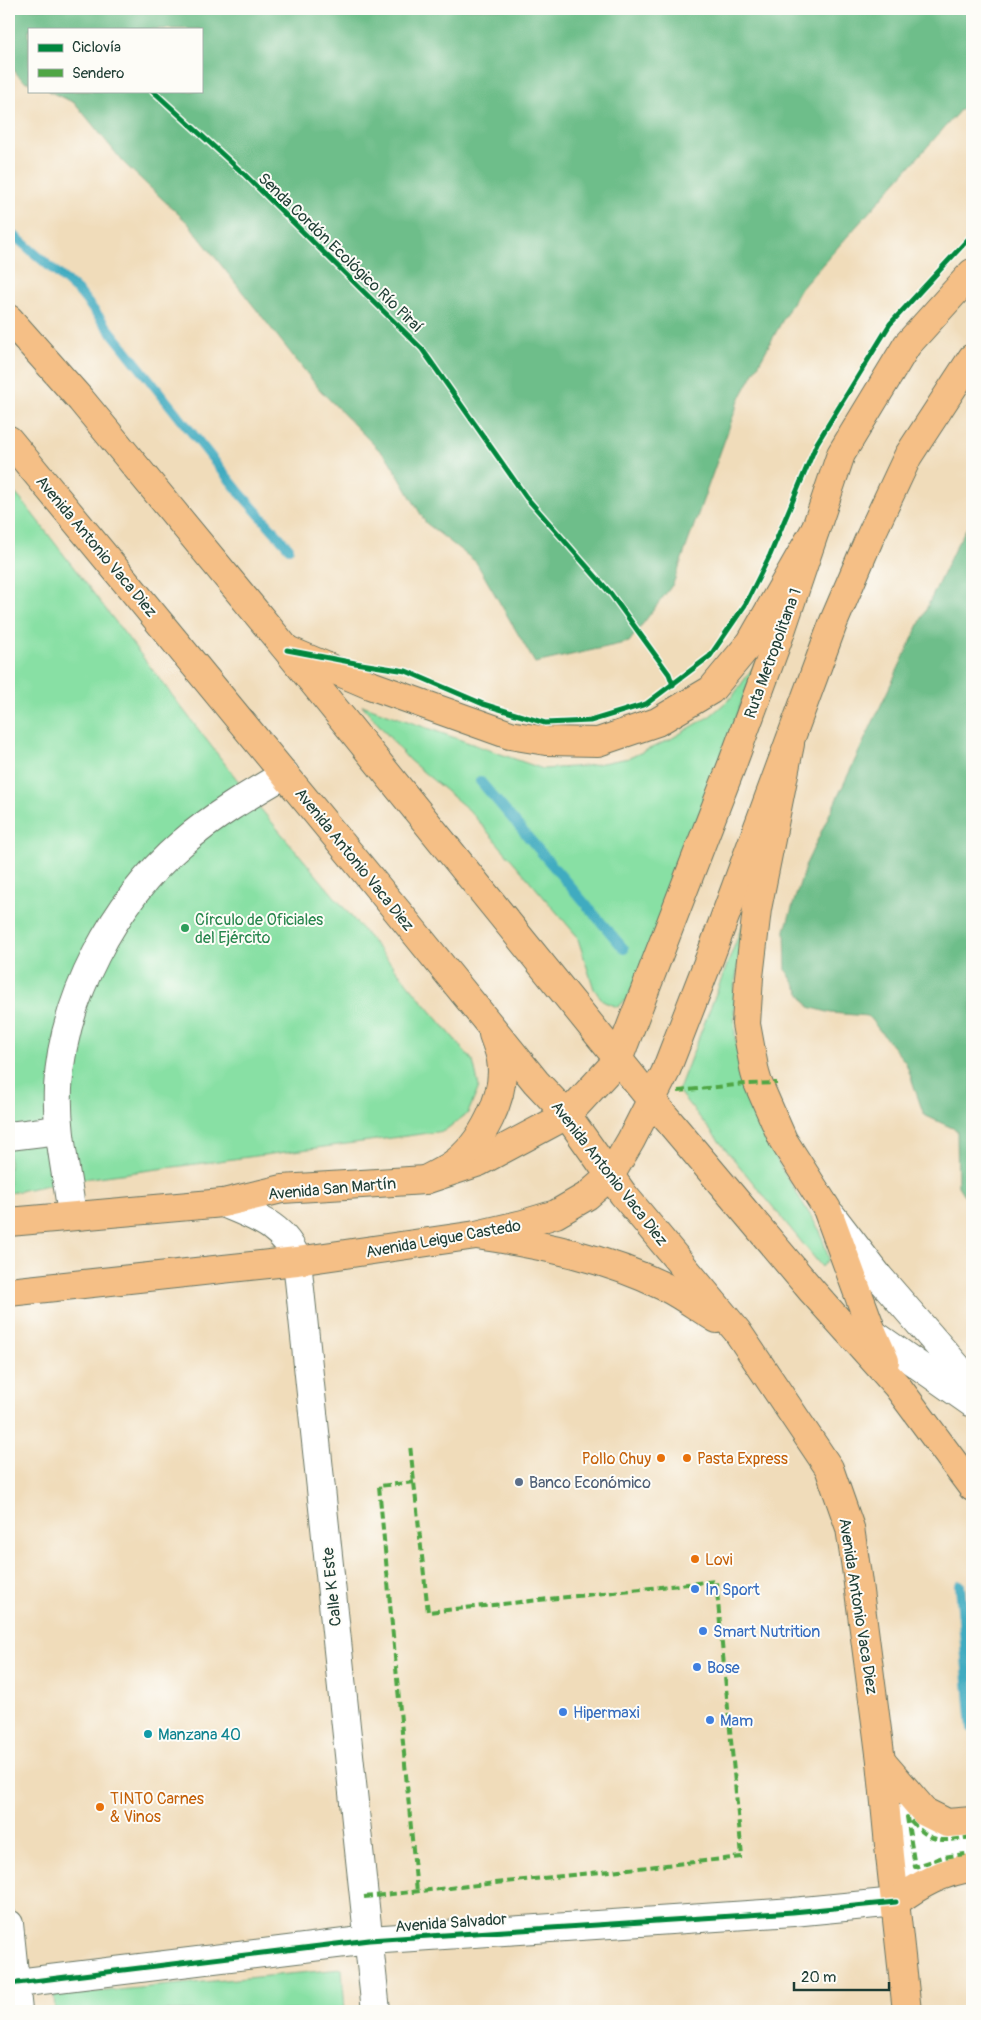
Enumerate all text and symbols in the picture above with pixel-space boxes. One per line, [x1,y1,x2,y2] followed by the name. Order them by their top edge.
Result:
[28,28,202,92] legend
[72,38,121,57] text: Ciclovía
[72,64,124,83] text: Sendero
[254,169,427,337] street label: Senda Cordón Ecológico Río Piraí
[31,472,161,621] street label: Avenida Antonio Vaca Diez
[740,586,806,721] street label: Ruta Metropolitana 1
[290,784,418,935] street label: Avenida Antonio Vaca Diez
[195,910,323,948] place label: Círculo de Oficiales del Ejército
[179,922,191,934] marker: Círculo de Oficiales del Ejército
[546,1097,672,1250] street label: Avenida Antonio Vaca Diez
[267,1173,397,1205] street label: Avenida San Martín
[364,1215,523,1262] street label: Avenida Leigue Castedo
[582,1449,651,1469] place label: Pollo Chuy
[697,1449,788,1469] place label: Pasta Express
[655,1452,667,1464] marker: Pollo Chuy
[681,1452,693,1464] marker: Pasta Express
[529,1473,651,1493] place label: Banco Económico
[513,1476,525,1488] marker: Banco Económico
[834,1517,882,1696] street label: Avenida Antonio Vaca Diez
[318,1546,346,1627] street label: Calle K Este
[705,1550,733,1570] place label: Lovi
[689,1553,701,1565] marker: Lovi
[705,1580,760,1600] place label: In Sport
[689,1583,701,1595] marker: In Sport
[713,1622,820,1642] place label: Smart Nutrition
[697,1625,709,1637] marker: Smart Nutrition
[707,1658,740,1678] place label: Bose
[691,1661,703,1673] marker: Bose
[573,1703,640,1723] place label: Hipermaxi
[557,1706,569,1718] marker: Hipermaxi
[720,1711,753,1731] place label: Mam
[704,1714,716,1726] marker: Mam
[158,1725,241,1745] place label: Manzana 40
[142,1728,154,1740] marker: Manzana 40
[110,1789,204,1827] place label: TINTO Carnes & Vinos
[94,1801,106,1813] marker: TINTO Carnes & Vinos
[395,1909,508,1937] street label: Avenida Salvador
[794,1960,888,1992] scale bar
[801,1968,836,1987] text: 20 m

